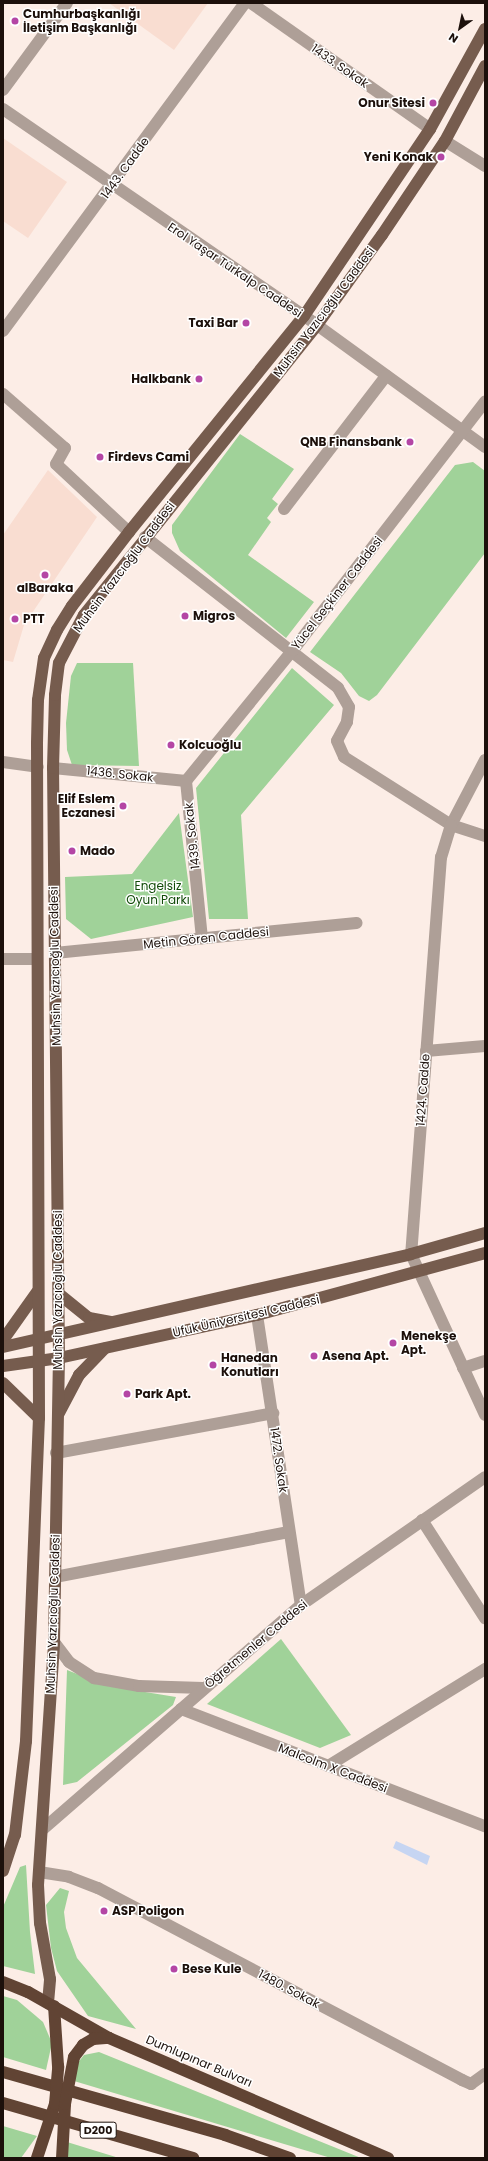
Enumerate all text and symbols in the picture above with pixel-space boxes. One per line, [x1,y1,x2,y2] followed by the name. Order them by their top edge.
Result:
[23,7,140,35] place label: Cumhurbaşkanlığı İletişim Başkanlığı
[440,8,480,48] north arrow
[10,16,20,26] marker: Cumhurbaşkanlığı İletişim Başkanlığı
[446,29,461,47] text: N
[309,41,371,91] street label: 1433. Sokak
[358,96,425,110] place label: Onur Sitesi
[428,98,438,108] marker: Onur Sitesi
[98,134,152,202] street label: 1443. Cadde
[364,150,433,164] place label: Yeni Konak
[436,152,446,162] marker: Yeni Konak
[165,220,305,320] street label: Erol Yaşar Türkalp Caddesi
[270,244,378,380] street label: Muhsin Yazıcıoğlu Caddesi
[188,316,238,330] place label: Taxi Bar
[241,318,251,328] marker: Taxi Bar
[131,372,191,386] place label: Halkbank
[194,374,204,384] marker: Halkbank
[300,435,402,449] place label: QNB Finansbank
[405,437,415,447] marker: QNB Finansbank
[108,450,189,464] place label: Firdevs Cami
[95,452,105,462] marker: Firdevs Cami
[70,499,178,635] street label: Muhsin Yazıcıoğlu Caddesi
[288,534,386,652] street label: Yücel Seçkiner Caddesi
[40,570,50,580] marker: alBaraka
[17,581,73,595] place label: alBaraka
[193,609,235,623] place label: Migros
[180,611,190,621] marker: Migros
[23,612,45,626] place label: PTT
[10,614,20,624] marker: PTT
[179,738,241,752] place label: Kolcuoğlu
[166,740,176,750] marker: Kolcuoğlu
[86,763,154,785] street label: 1436. Sokak
[58,792,115,820] place label: Elif Eslem Eczanesi
[118,801,128,811] marker: Elif Eslem Eczanesi
[181,802,203,870] street label: 1439. Sokak
[80,844,115,858] place label: Mado
[67,846,77,856] marker: Mado
[126,879,190,907] park label: Engelsiz Oyun Parkı
[46,886,64,1046] street label: Muhsin Yazıcıoğlu Caddesi
[143,924,269,952] street label: Metin Gören Caddesi
[413,1053,433,1127] street label: 1424. Cadde
[51,1210,65,1370] street label: Muhsin Yazıcıoğlu Caddesi
[171,1292,321,1340] street label: Ufuk Üniversitesi Caddesi
[401,1329,456,1357] place label: Menekşe Apt.
[388,1338,398,1348] marker: Menekşe Apt.
[322,1349,389,1363] place label: Asena Apt.
[221,1351,279,1379] place label: Hanedan Konutları
[309,1351,319,1361] marker: Asena Apt.
[208,1360,218,1370] marker: Hanedan Konutları
[135,1387,191,1401] place label: Park Apt.
[122,1389,132,1399] marker: Park Apt.
[267,1426,291,1494] street label: 1472. Sokak
[43,1534,63,1694] street label: Muhsin Yazıcıoğlu Caddesi
[202,1597,310,1691] street label: Öğretmenler Caddesi
[276,1741,390,1795] street label: Malcolm X Caddesi
[112,1904,184,1918] place label: ASP Poligon
[99,1906,109,1916] marker: ASP Poligon
[182,1962,241,1976] place label: Bese Kule
[169,1964,179,1974] marker: Bese Kule
[256,1967,322,2011] street label: 1480. Sokak
[144,2032,254,2090] street label: Dumlupınar Bulvarı
[79,2121,117,2139] road number: D200

